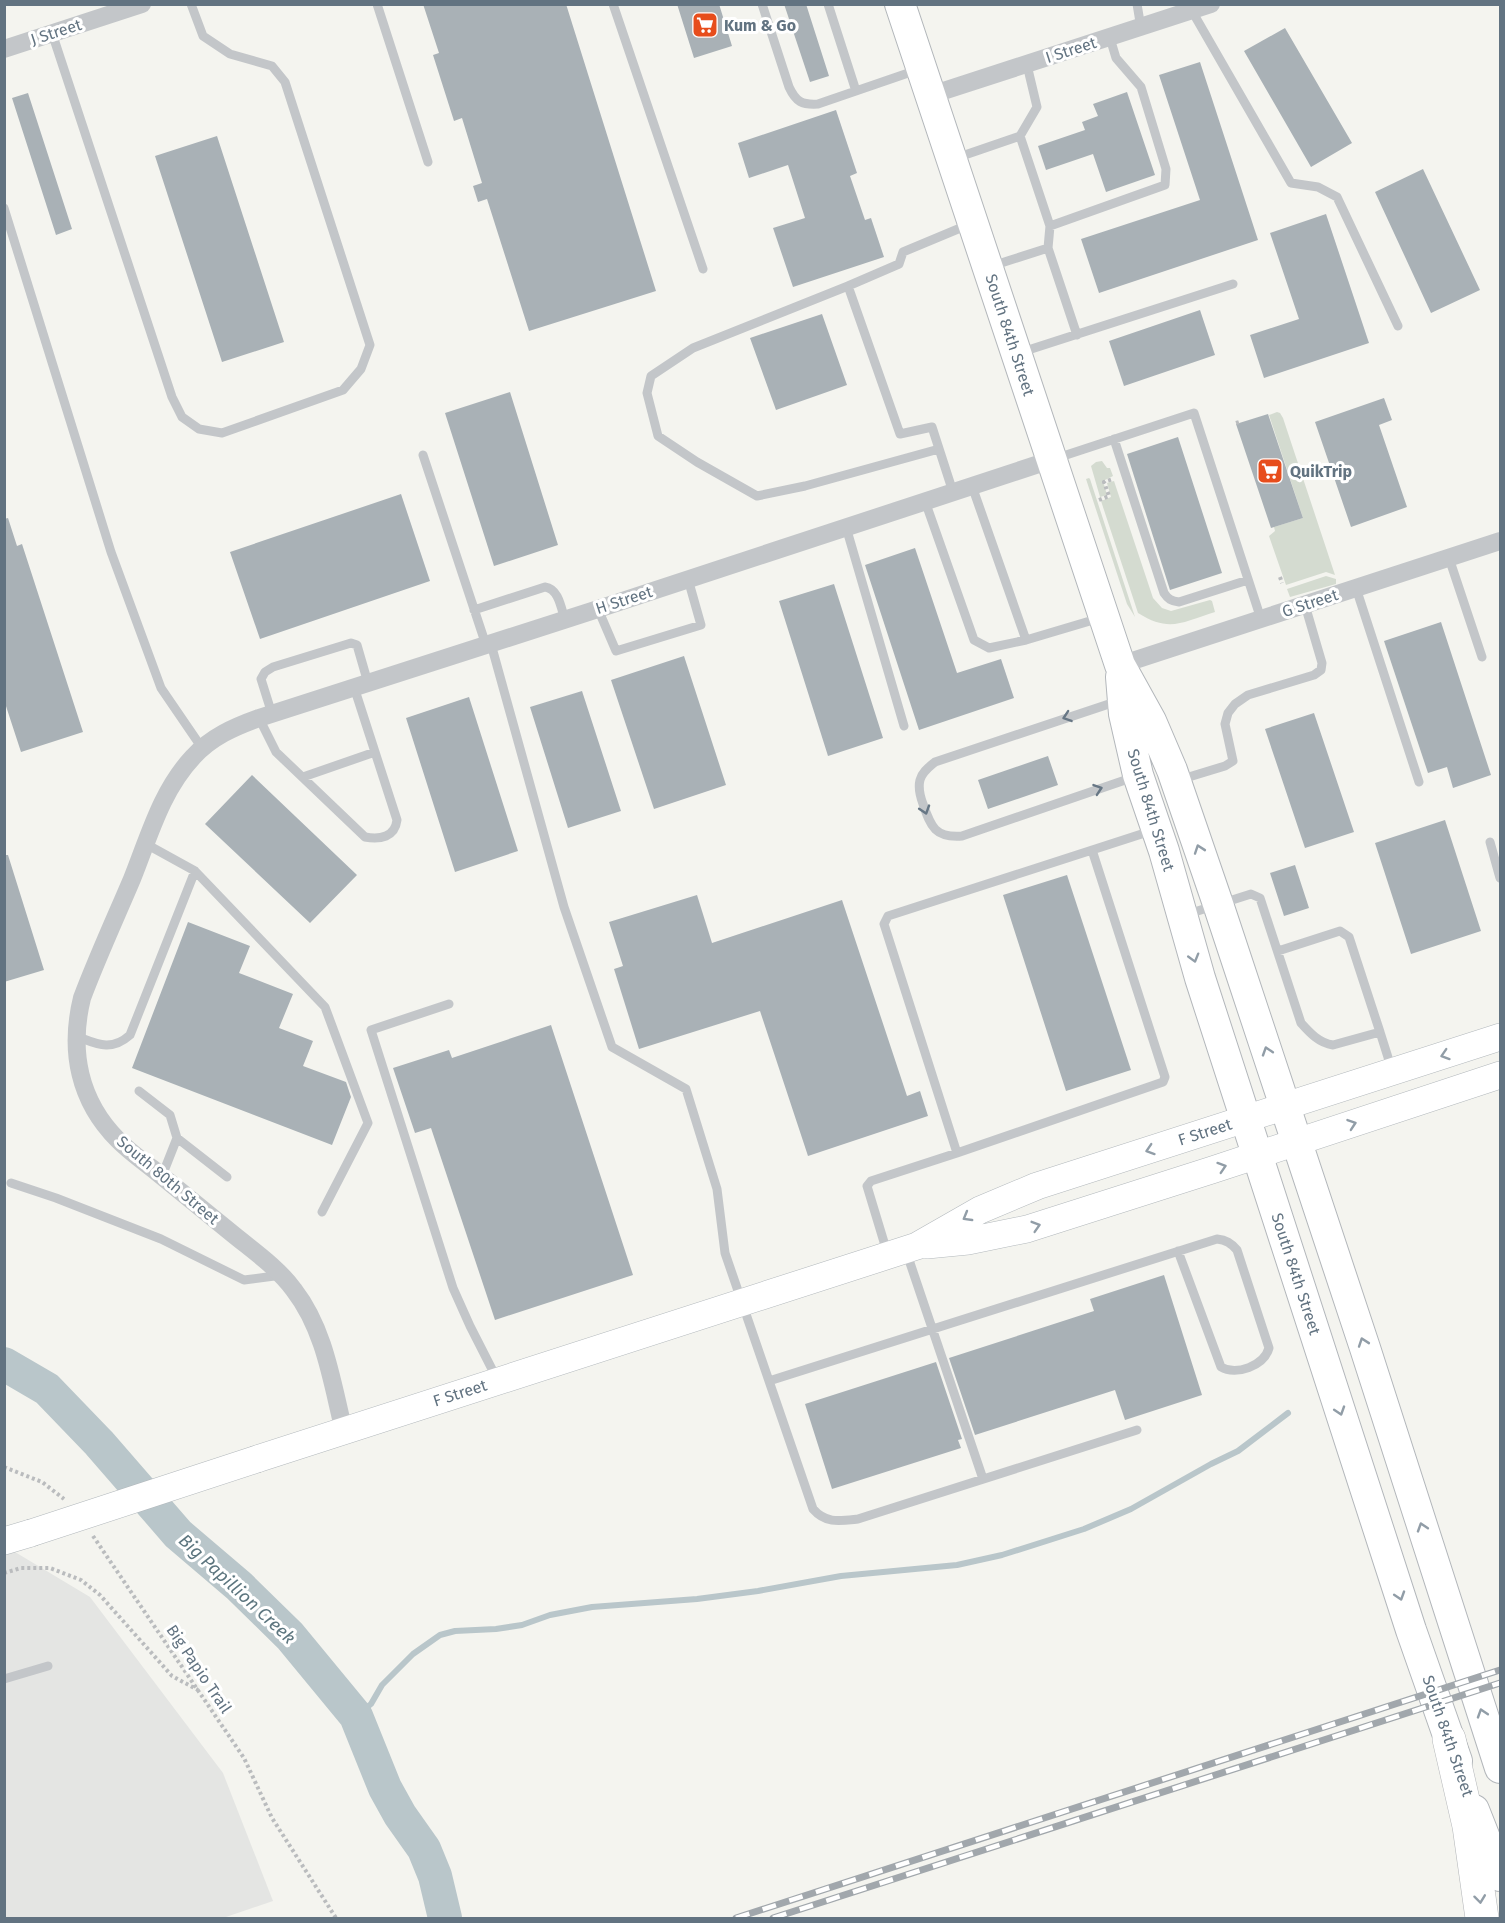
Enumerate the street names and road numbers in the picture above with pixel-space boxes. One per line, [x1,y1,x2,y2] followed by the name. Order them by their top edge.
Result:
[28,15,84,49] street label: J Street
[1043,33,1099,67] street label: I Street
[981,272,1039,398] street label: South 84th Street
[593,582,655,618] street label: H Street
[1280,585,1341,621] street label: G Street
[1123,747,1179,874] street label: South 84th Street
[1176,1114,1235,1150] street label: F Street
[113,1132,223,1228] street label: South 80th Street
[1267,1211,1325,1337] street label: South 84th Street
[431,1375,490,1411] street label: F Street
[162,1621,236,1717] street label: Big Papio Trail
[1418,1673,1478,1799] street label: South 84th Street

